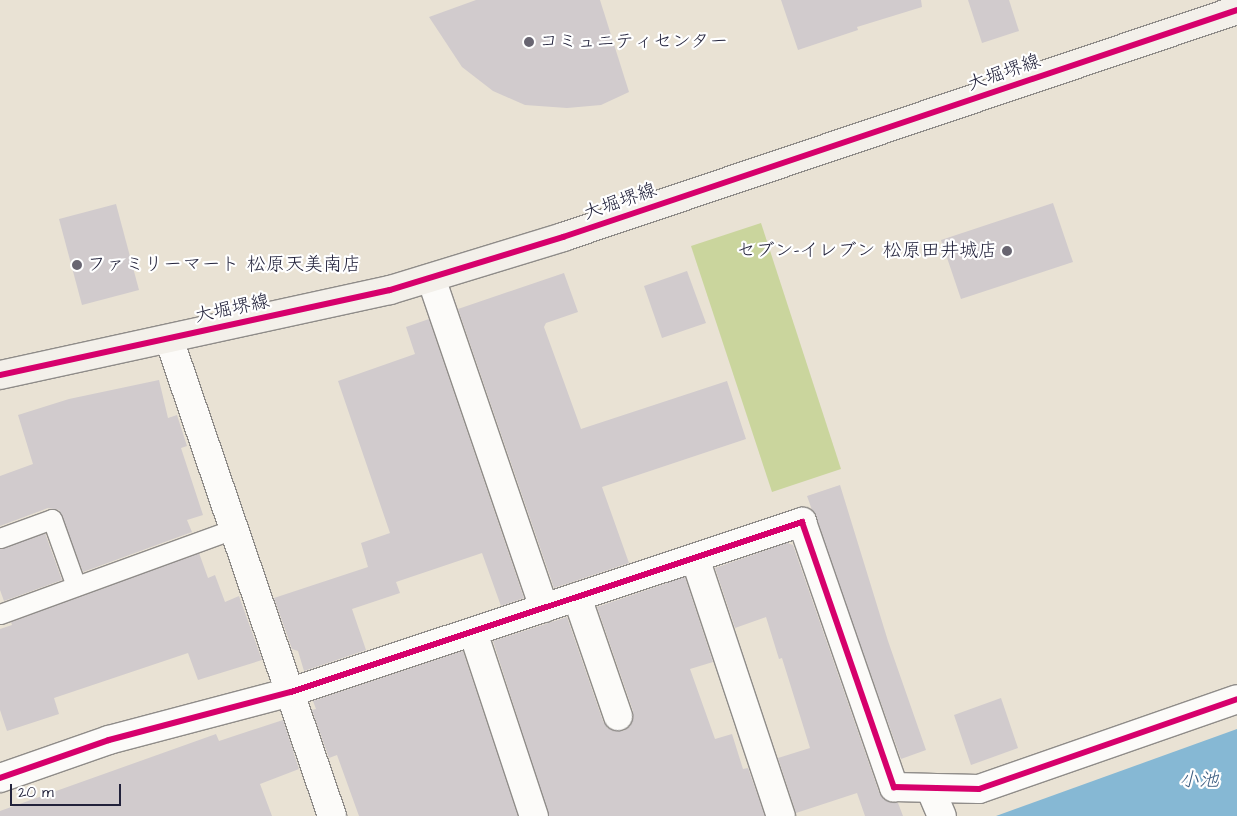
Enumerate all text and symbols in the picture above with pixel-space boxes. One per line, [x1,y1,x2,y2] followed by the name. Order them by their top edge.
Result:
[539,31,729,53] place label: コミュニティセンター
[523,36,535,48] marker: コミュニティセンター
[964,50,1044,96] street label: 大堀堺線
[580,179,660,225] street label: 大堀堺線
[736,240,997,262] place label: セブン-イレブン 松原田井城店
[1001,245,1013,257] marker: セブン-イレブン 松原田井城店
[87,254,361,276] place label: ファミリーマート 松原天美南店
[71,259,83,271] marker: ファミリーマート 松原天美南店
[192,290,272,328] street label: 大堀堺線
[1179,768,1219,792] water label: 小池
[12,774,124,806] scale bar
[18,782,54,803] text: 20 m

